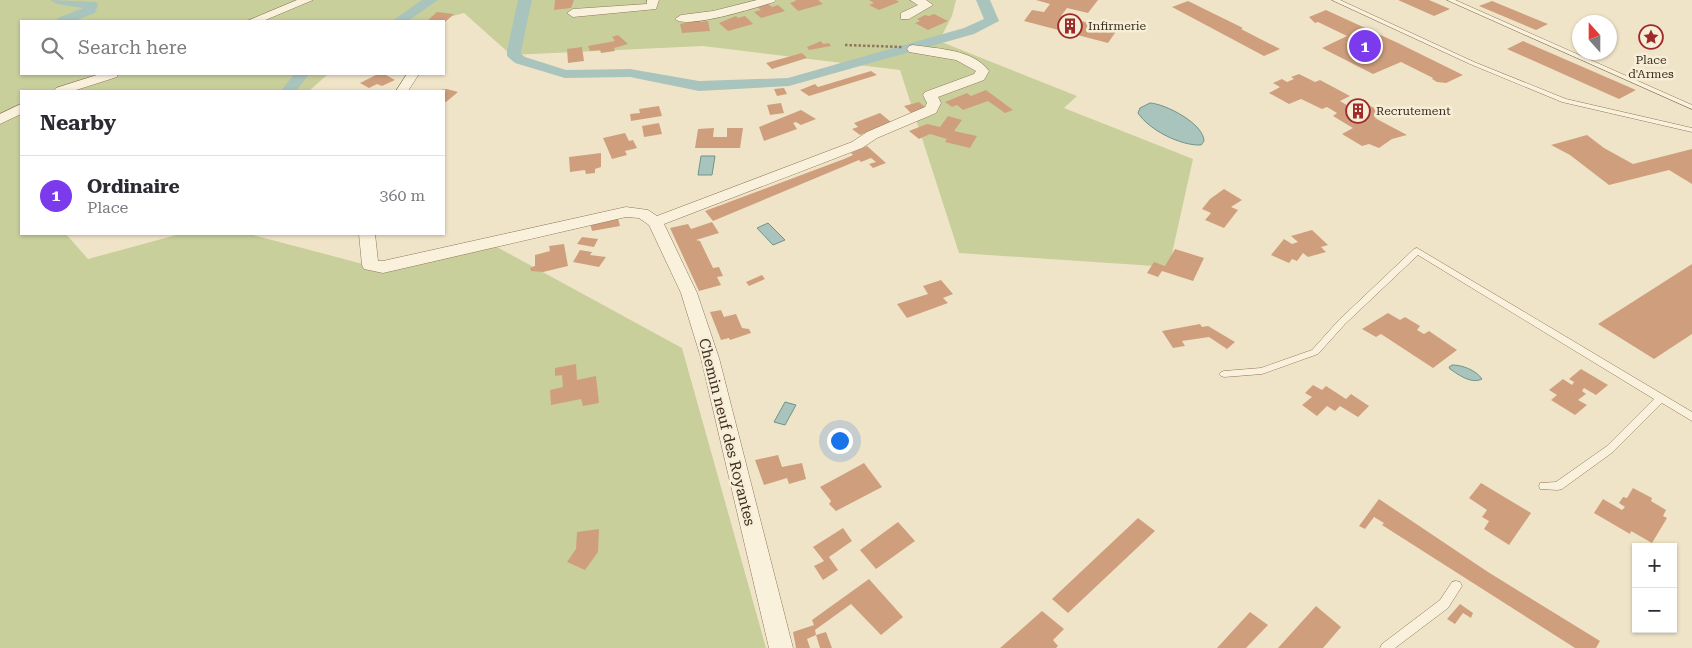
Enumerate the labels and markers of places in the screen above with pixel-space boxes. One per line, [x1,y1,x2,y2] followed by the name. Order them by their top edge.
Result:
[1057,13,1083,39] building icon: Infirmerie
[1088,19,1147,33] place label: Infirmerie
[1638,24,1664,50] place icon: Place d'Armes
[1349,27,1381,65] pin: 1
[1628,53,1674,81] place label: Place d'Armes
[1345,98,1371,124] building icon: Recrutement
[1376,104,1451,118] place label: Recrutement

